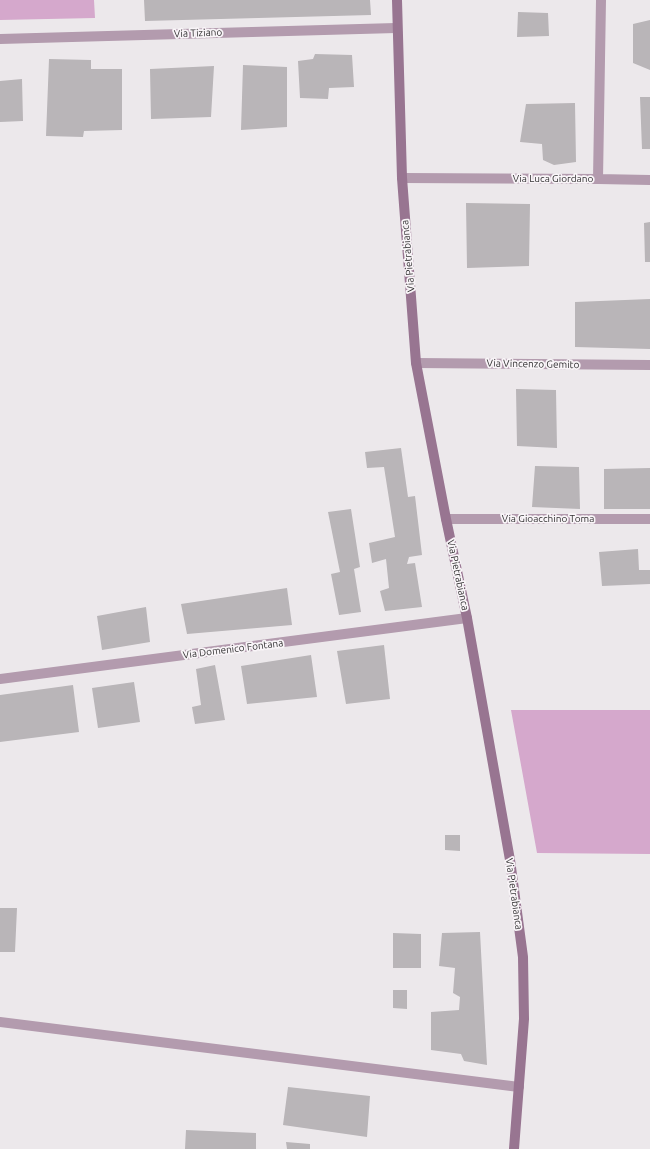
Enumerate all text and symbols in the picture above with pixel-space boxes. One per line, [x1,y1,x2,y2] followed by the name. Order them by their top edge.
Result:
[174,26,222,40] street label: Via Tiziano
[513,173,593,185] street label: Via Luca Giordano
[399,220,417,292] street label: Via Pietrabianca
[487,357,579,371] street label: Via Vincenzo Gemito
[502,513,594,525] street label: Via Gioacchino Toma
[445,538,471,612] street label: Via Pietrabianca
[182,637,284,661] street label: Via Domenico Fontana
[503,857,525,931] street label: Via Pietrabianca

